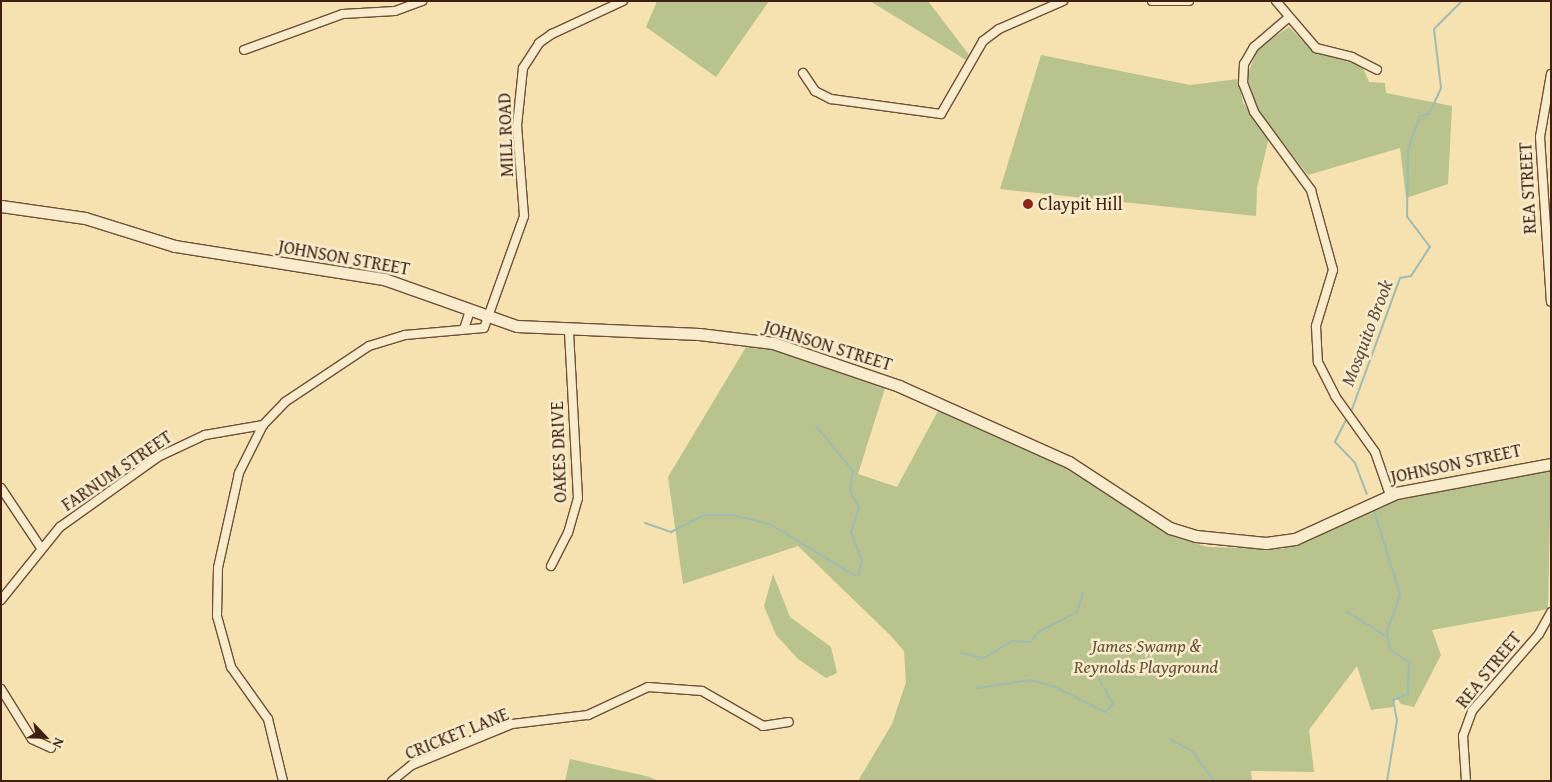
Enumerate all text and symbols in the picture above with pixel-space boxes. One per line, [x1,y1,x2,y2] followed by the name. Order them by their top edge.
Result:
[494,92,518,178] street label: MILL ROAD
[1515,142,1541,234] street label: REA STREET
[1038,193,1122,215] place label: Claypit Hill
[1022,198,1034,210] marker: Claypit Hill
[276,236,412,280] street label: JOHNSON STREET
[1336,277,1398,389] water label: Mosquito Brook
[761,316,895,376] street label: JOHNSON STREET
[546,401,572,503] street label: OAKES DRIVE
[58,426,176,516] street label: FARNUM STREET
[1389,440,1523,488] street label: JOHNSON STREET
[1452,627,1526,713] street label: REA STREET
[1074,636,1218,679] park label: James Swamp & Reynolds Playground
[402,703,512,765] street label: CRICKET LANE
[20,712,70,762] north arrow
[48,735,70,751] text: N

